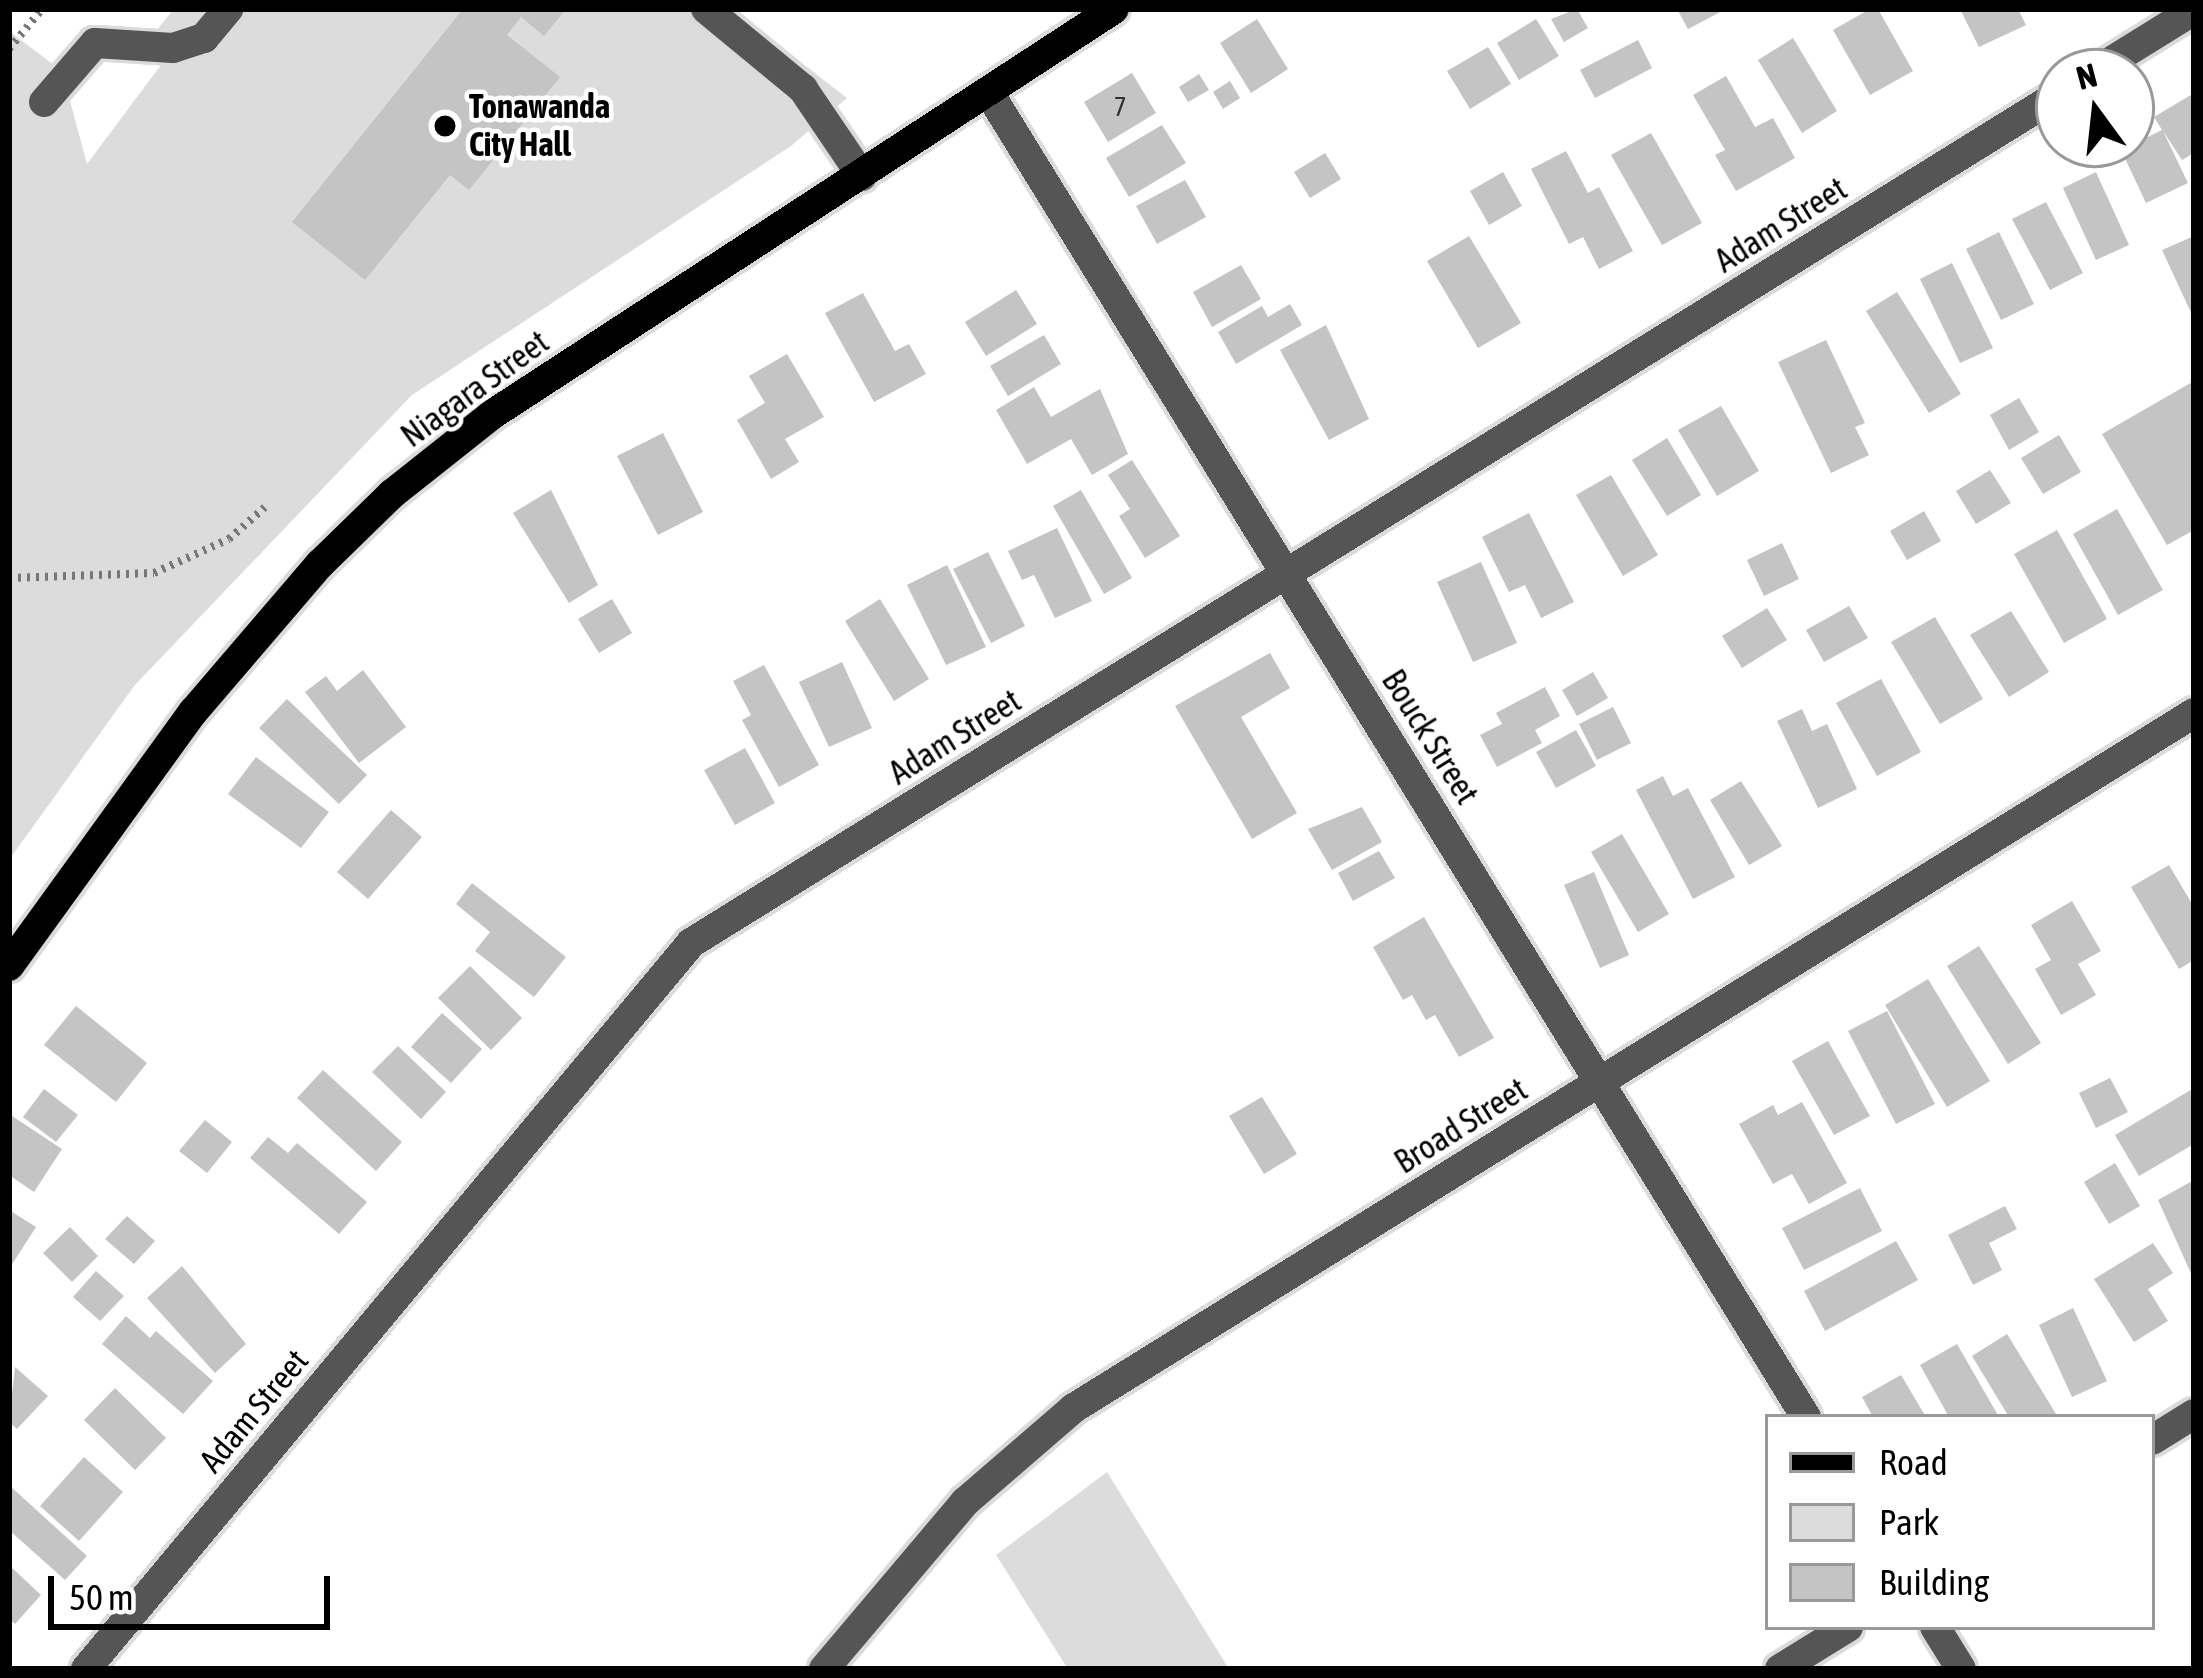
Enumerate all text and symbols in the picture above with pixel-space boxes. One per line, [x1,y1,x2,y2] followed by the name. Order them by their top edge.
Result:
[2035,48,2155,168] north arrow
[2072,55,2101,97] text: N
[469,87,610,165] place label: Tonawanda City Hall
[1114,91,1126,123] house number: 7
[432,113,458,139] marker: Tonawanda City Hall
[1708,169,1854,281] street label: Adam Street
[394,322,556,456] street label: Niagara Street
[1373,663,1487,811] street label: Bouck Street
[882,681,1028,793] street label: Adam Street
[1387,1070,1535,1182] street label: Broad Street
[191,1342,317,1480] street label: Adam Street
[1765,1414,2155,1630] legend
[1879,1441,1948,1483] text: Road
[1879,1501,1939,1543] text: Park
[54,1552,336,1626] scale bar
[1879,1561,1989,1603] text: Building
[69,1576,134,1618] text: 50 m

